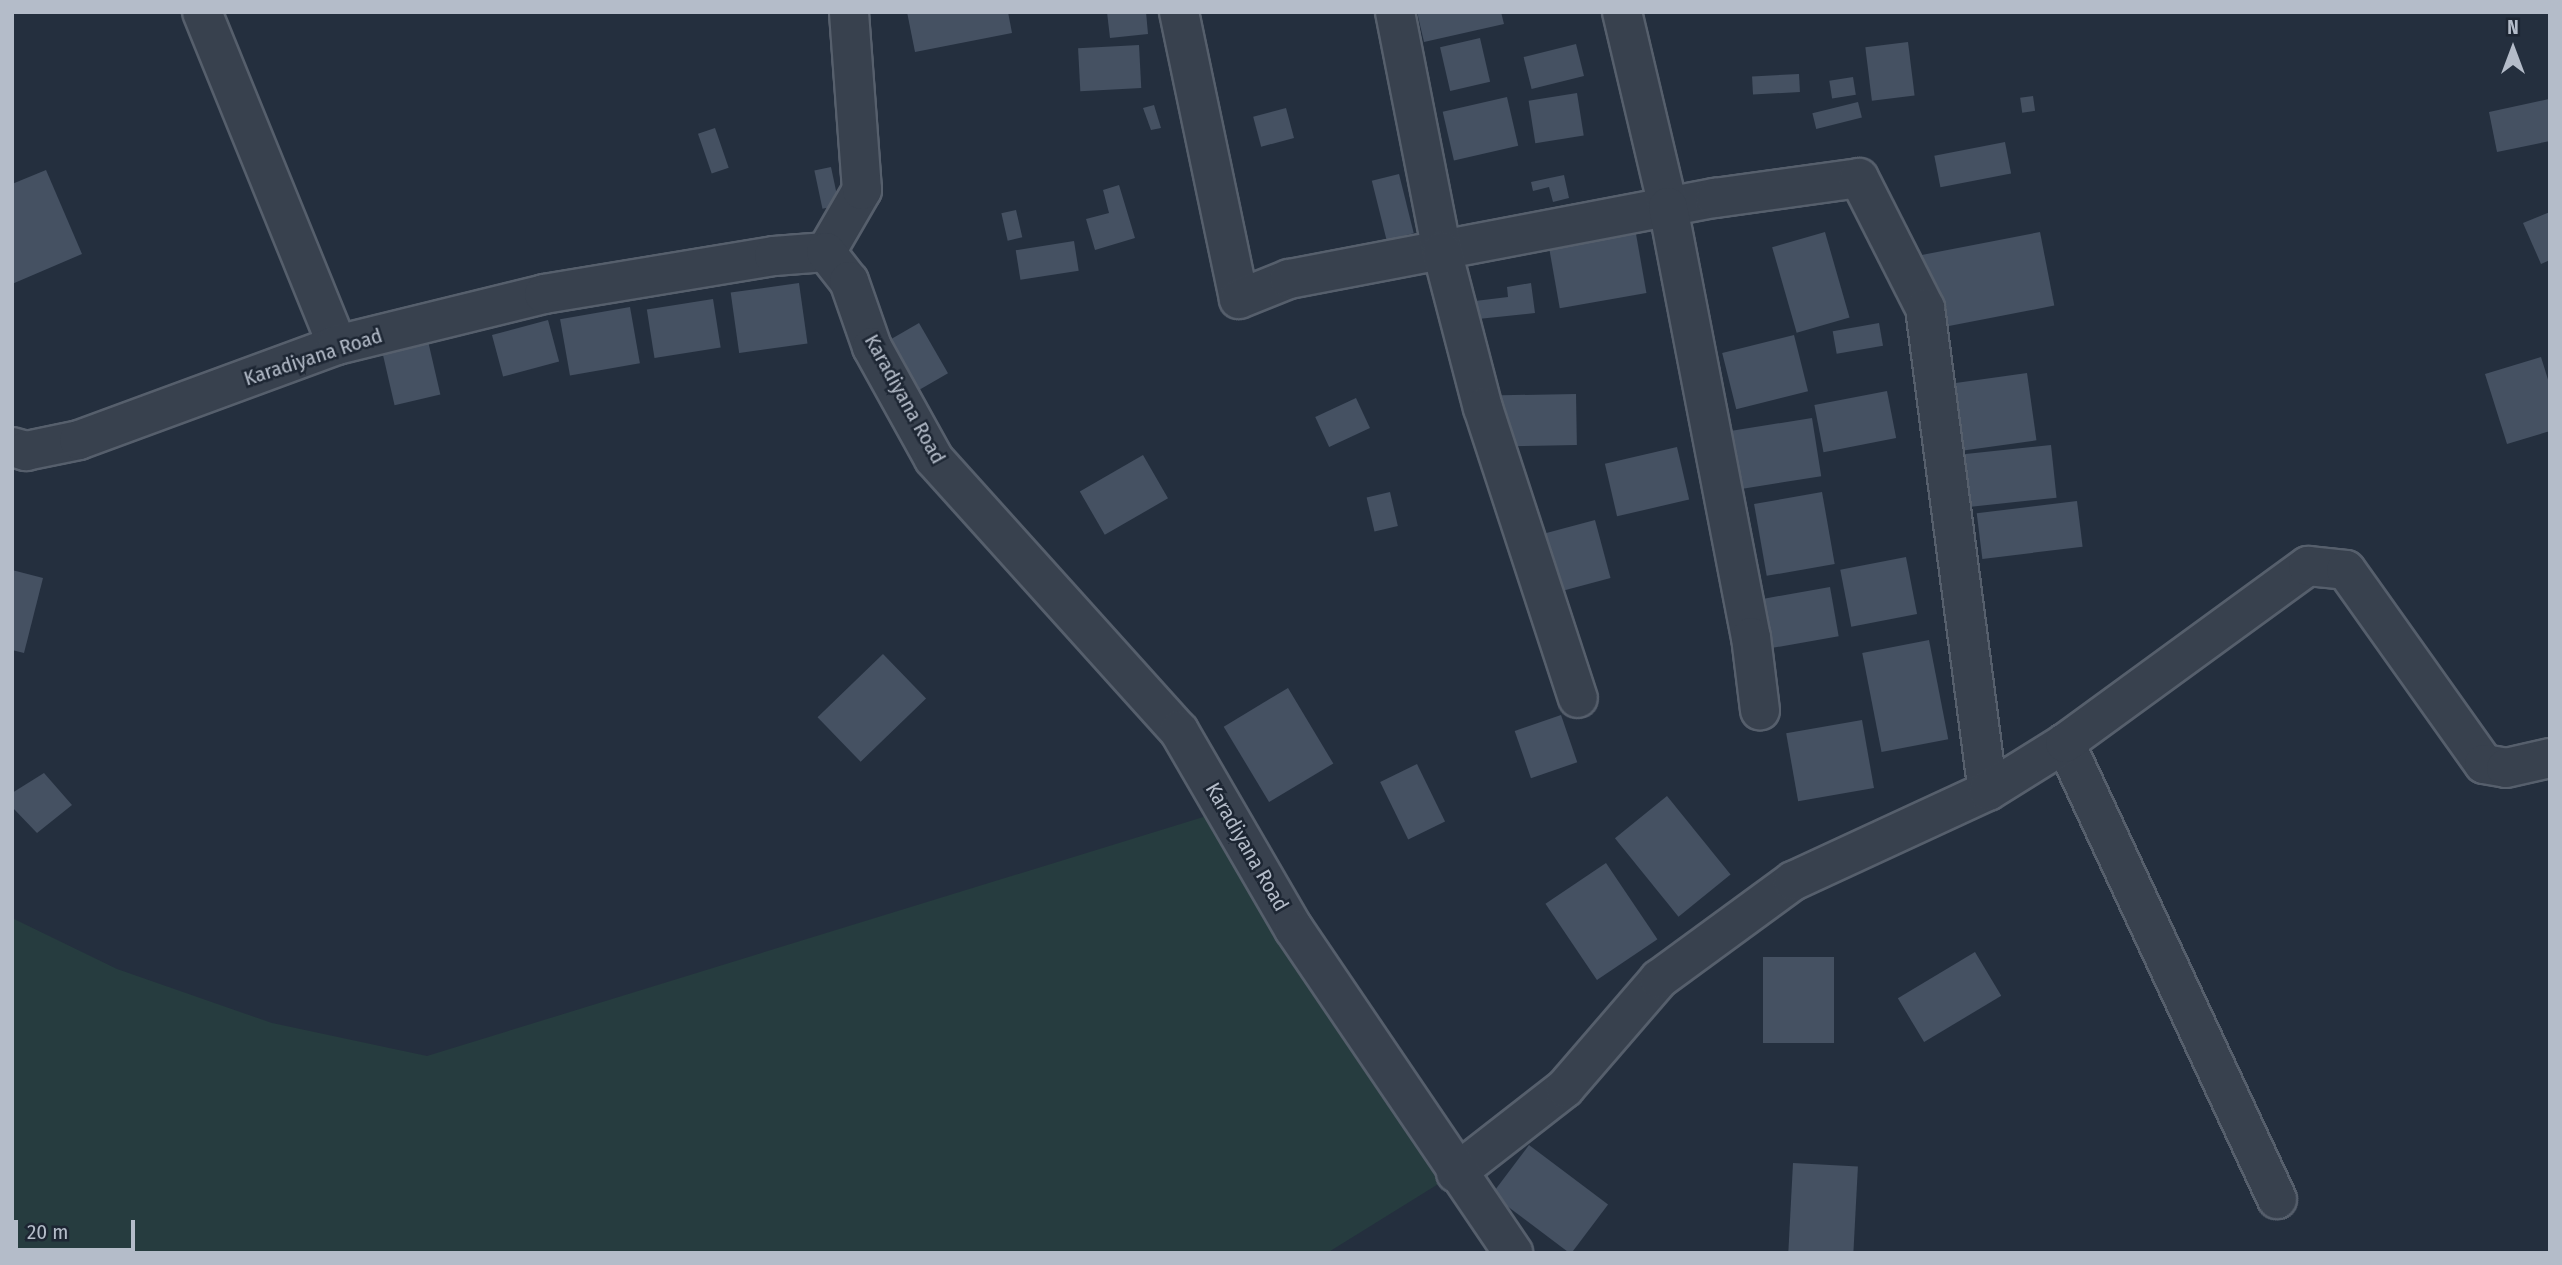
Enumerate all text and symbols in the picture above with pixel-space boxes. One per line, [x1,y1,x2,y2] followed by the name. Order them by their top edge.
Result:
[2478,14,2548,84] north arrow
[2507,16,2519,39] text: N
[241,323,385,391] street label: Karadiyana Road
[859,330,951,468] street label: Karadiyana Road
[1200,778,1294,916] street label: Karadiyana Road
[18,1206,138,1250] scale bar
[27,1219,68,1245] text: 20 m

